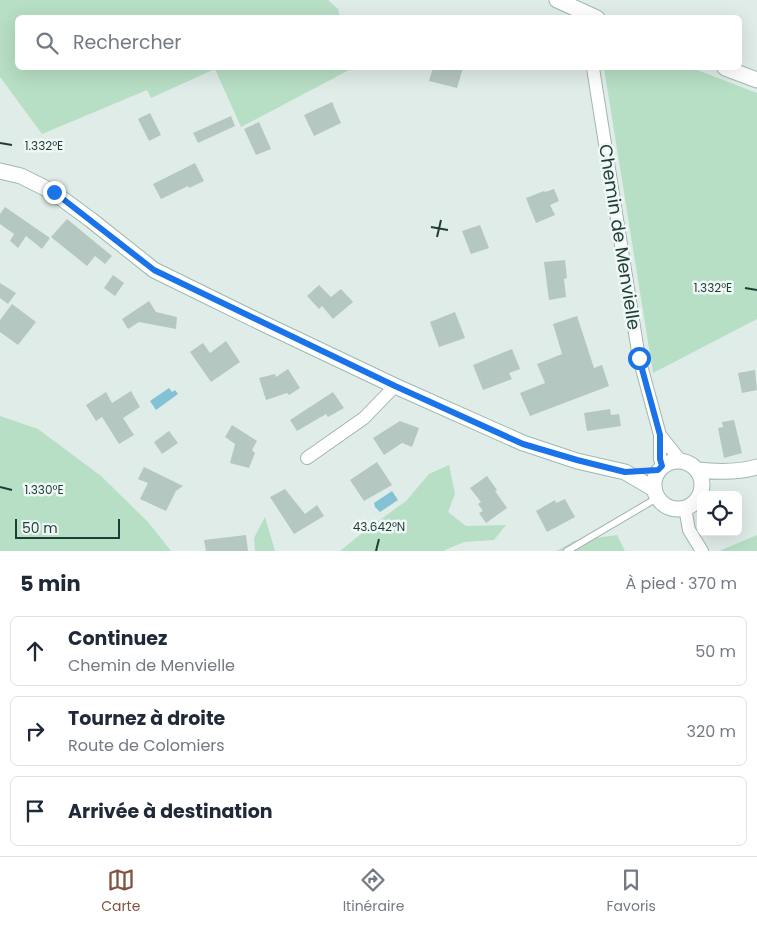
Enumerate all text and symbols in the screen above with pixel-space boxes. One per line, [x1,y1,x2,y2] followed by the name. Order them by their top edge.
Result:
[15,15,742,70] search box
[33,29,61,57] icon: search
[73,29,181,56] text: Rechercher
[25,137,63,154] text: 1.332°E
[593,142,647,332] street label: Chemin de Menvielle
[43,181,66,204] route end
[694,279,732,296] text: 1.332°E
[628,347,651,370] route start
[24,481,64,498] text: 1.330°E
[697,491,742,536] map controls
[697,491,742,536] button: locate
[15,516,120,539] scale bar
[22,518,58,538] text: 50 m
[353,518,405,535] text: 43.642°N
[20,569,81,598] text: 5 min
[626,572,737,595] text: À pied · 370 m
[68,625,167,652] text: Continuez
[21,637,49,665] icon: ahead
[695,640,736,663] text: 50 m
[68,654,235,677] text: Chemin de Menvielle
[68,705,225,732] text: Tournez à droite
[21,717,49,745] icon: right
[687,720,736,743] text: 320 m
[68,734,225,757] text: Route de Colomiers
[21,797,49,825] icon: arrive
[68,798,273,825] text: Arrivée à destination
[101,866,140,917] tab: Carte
[343,866,404,917] tab: Itinéraire
[607,866,656,917] tab: Favoris

